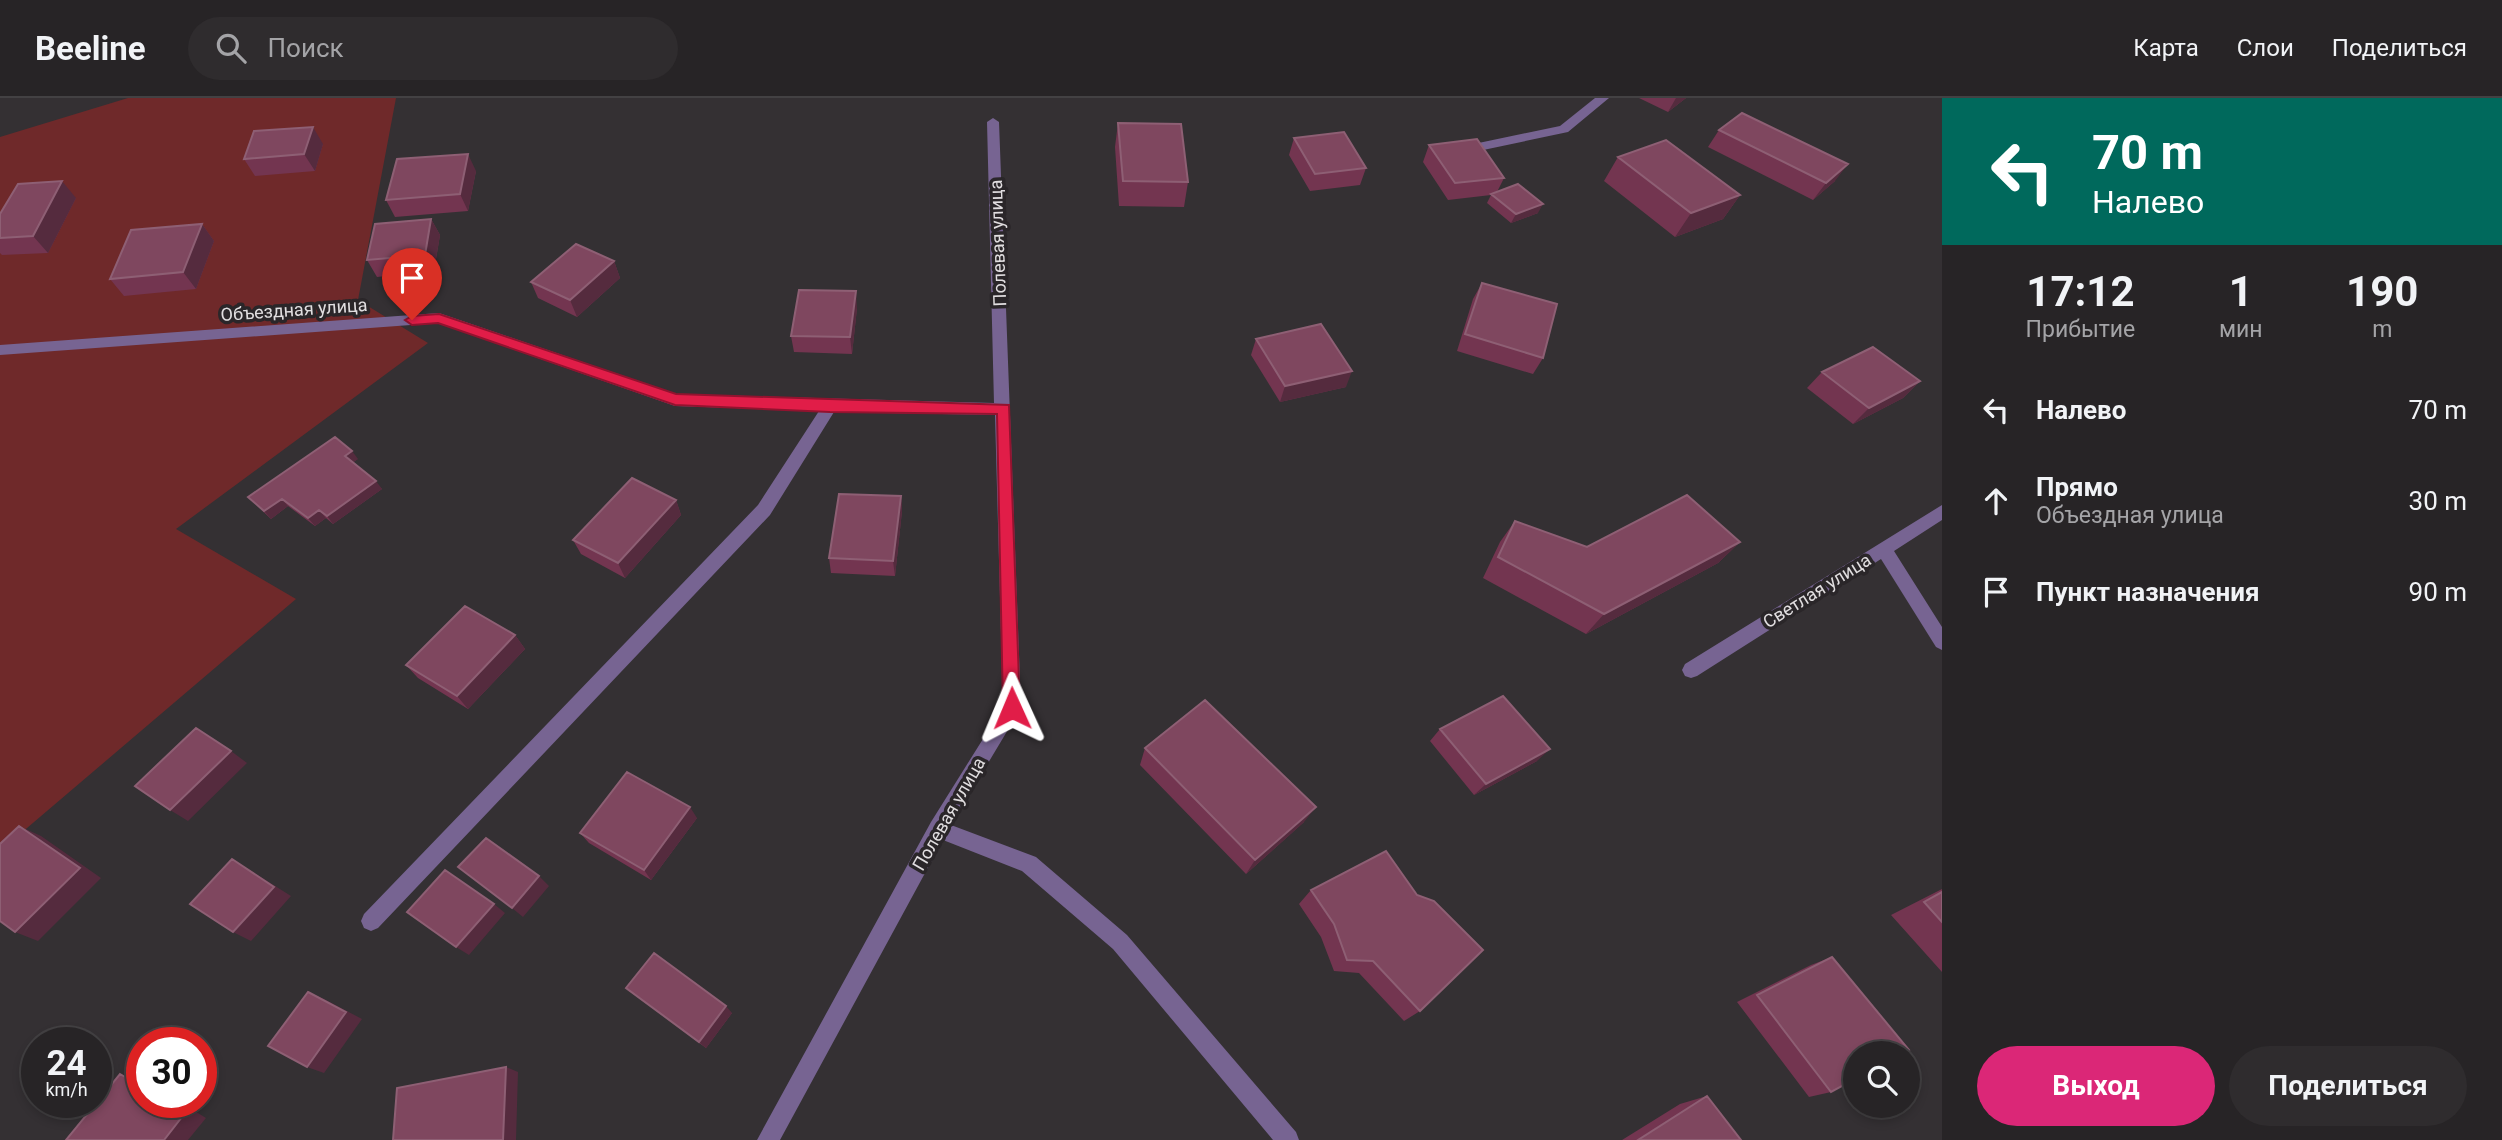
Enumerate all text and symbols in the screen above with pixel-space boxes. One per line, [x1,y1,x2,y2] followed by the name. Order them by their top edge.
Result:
[188,17,678,80] search box
[35,29,146,68] text: Beeline
[212,29,250,67] icon: search
[268,33,344,63] text: Поиск
[2133,34,2199,62] text: Карта
[2237,34,2294,62] text: Слои
[2332,34,2467,62] text: Поделиться
[2092,124,2203,181] text: 70 m
[1977,126,2068,217] icon: left
[985,179,1010,307] street label: Полевая улица
[2092,183,2204,221] text: Налево
[382,248,442,320] pin
[393,259,431,297] icon: arrive
[2026,267,2135,316] text: 17:12
[2229,267,2253,316] text: 1
[2346,267,2418,316] text: 190
[220,294,368,325] street label: Объездная улица
[2026,316,2135,343] text: Прибытие
[2219,316,2263,343] text: мин
[2372,316,2392,343] text: m
[1977,391,2015,429] icon: left
[2036,395,2126,425] text: Налево
[2409,395,2467,425] text: 70 m
[2036,472,2118,502] text: Прямо
[1977,482,2015,520] icon: ahead
[2409,486,2467,516] text: 30 m
[2036,502,2224,529] text: Объездная улица
[1759,549,1875,632] street label: Светлая улица
[1977,573,2015,611] icon: arrive
[2036,577,2260,607] text: Пункт назначения
[2409,577,2467,607] text: 90 m
[975,671,1049,745] position arrow
[908,754,989,874] street label: Полевая улица
[126,1027,217,1118] speed limit sign: 30
[1843,1041,1920,1118] map controls
[1843,1041,1920,1118] button: search
[46,1043,87,1084] text: 24
[1977,1046,2215,1126] button: Выход
[2229,1046,2467,1126] button: Поделиться
[45,1079,88,1100] text: km/h

